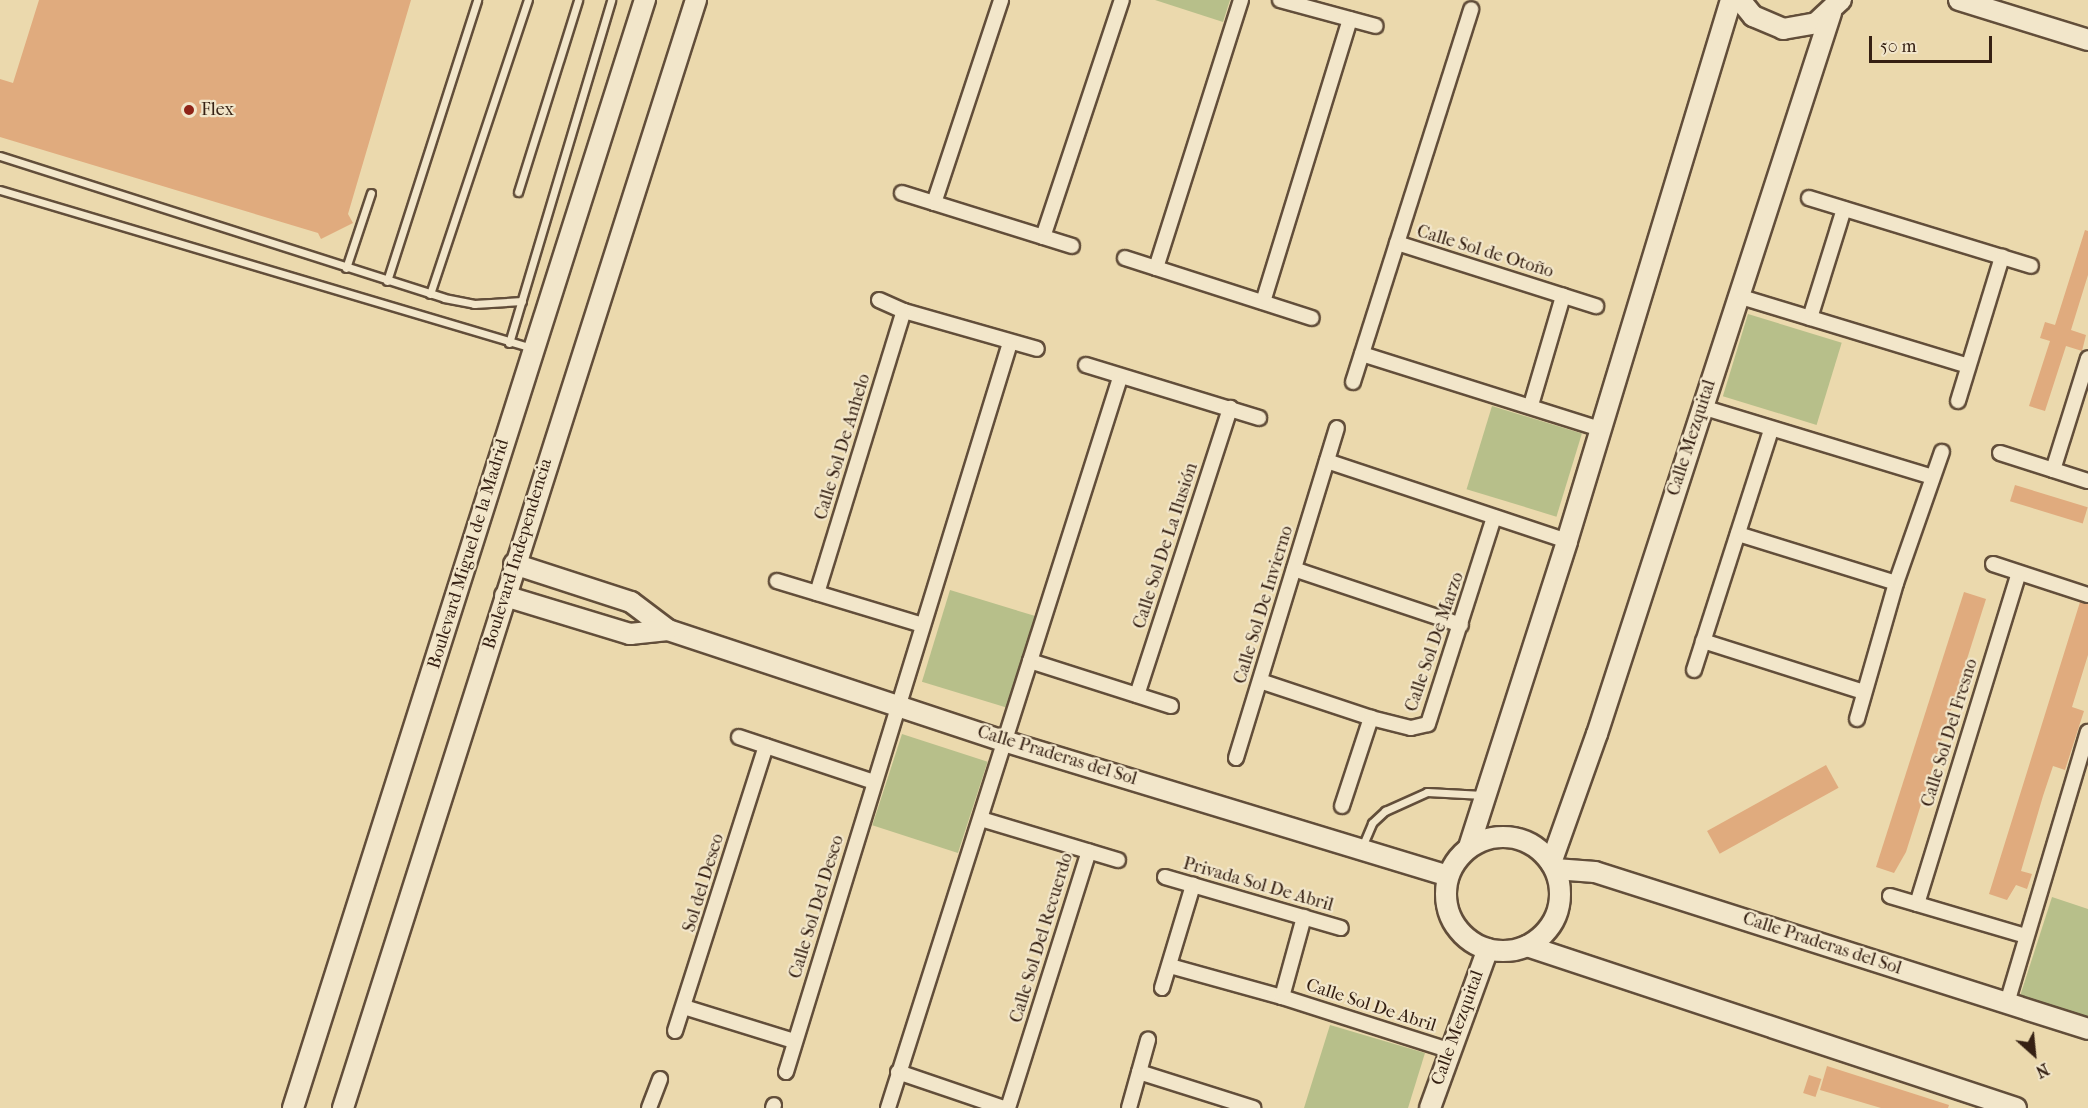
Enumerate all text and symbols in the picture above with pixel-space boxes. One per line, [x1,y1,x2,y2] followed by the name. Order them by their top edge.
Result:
[1872,24,1995,62] scale bar
[1880,36,1916,57] text: 50 m
[201,99,234,121] place label: Flex
[182,103,196,117] marker: Flex
[1414,221,1556,283] street label: Calle Sol de Otoño
[811,371,875,523] street label: Calle Sol De Anhelo
[1663,377,1721,499] street label: Calle Mezquital
[424,437,514,671] street label: Boulevard Miguel de la Madrid
[479,456,557,652] street label: Boulevard Independencia
[1129,460,1203,632] street label: Calle Sol De La Ilusión
[1230,523,1298,687] street label: Calle Sol De Invierno
[1401,569,1469,715] street label: Calle Sol De Marzo
[1917,656,1983,810] street label: Calle Sol Del Fresno
[975,721,1139,791] street label: Calle Praderas del Sol
[679,831,729,935] street label: Sol del Deseo
[785,833,849,981] street label: Calle Sol Del Deseo
[1006,850,1078,1026] street label: Calle Sol Del Recuerdo
[1180,853,1336,917] street label: Privada Sol De Abril
[1740,908,1904,980] street label: Calle Praderas del Sol
[1427,968,1489,1088] street label: Calle Mezquital
[1303,975,1439,1037] street label: Calle Sol De Abril
[2004,1024,2064,1084] north arrow
[2033,1059,2052,1082] text: N

